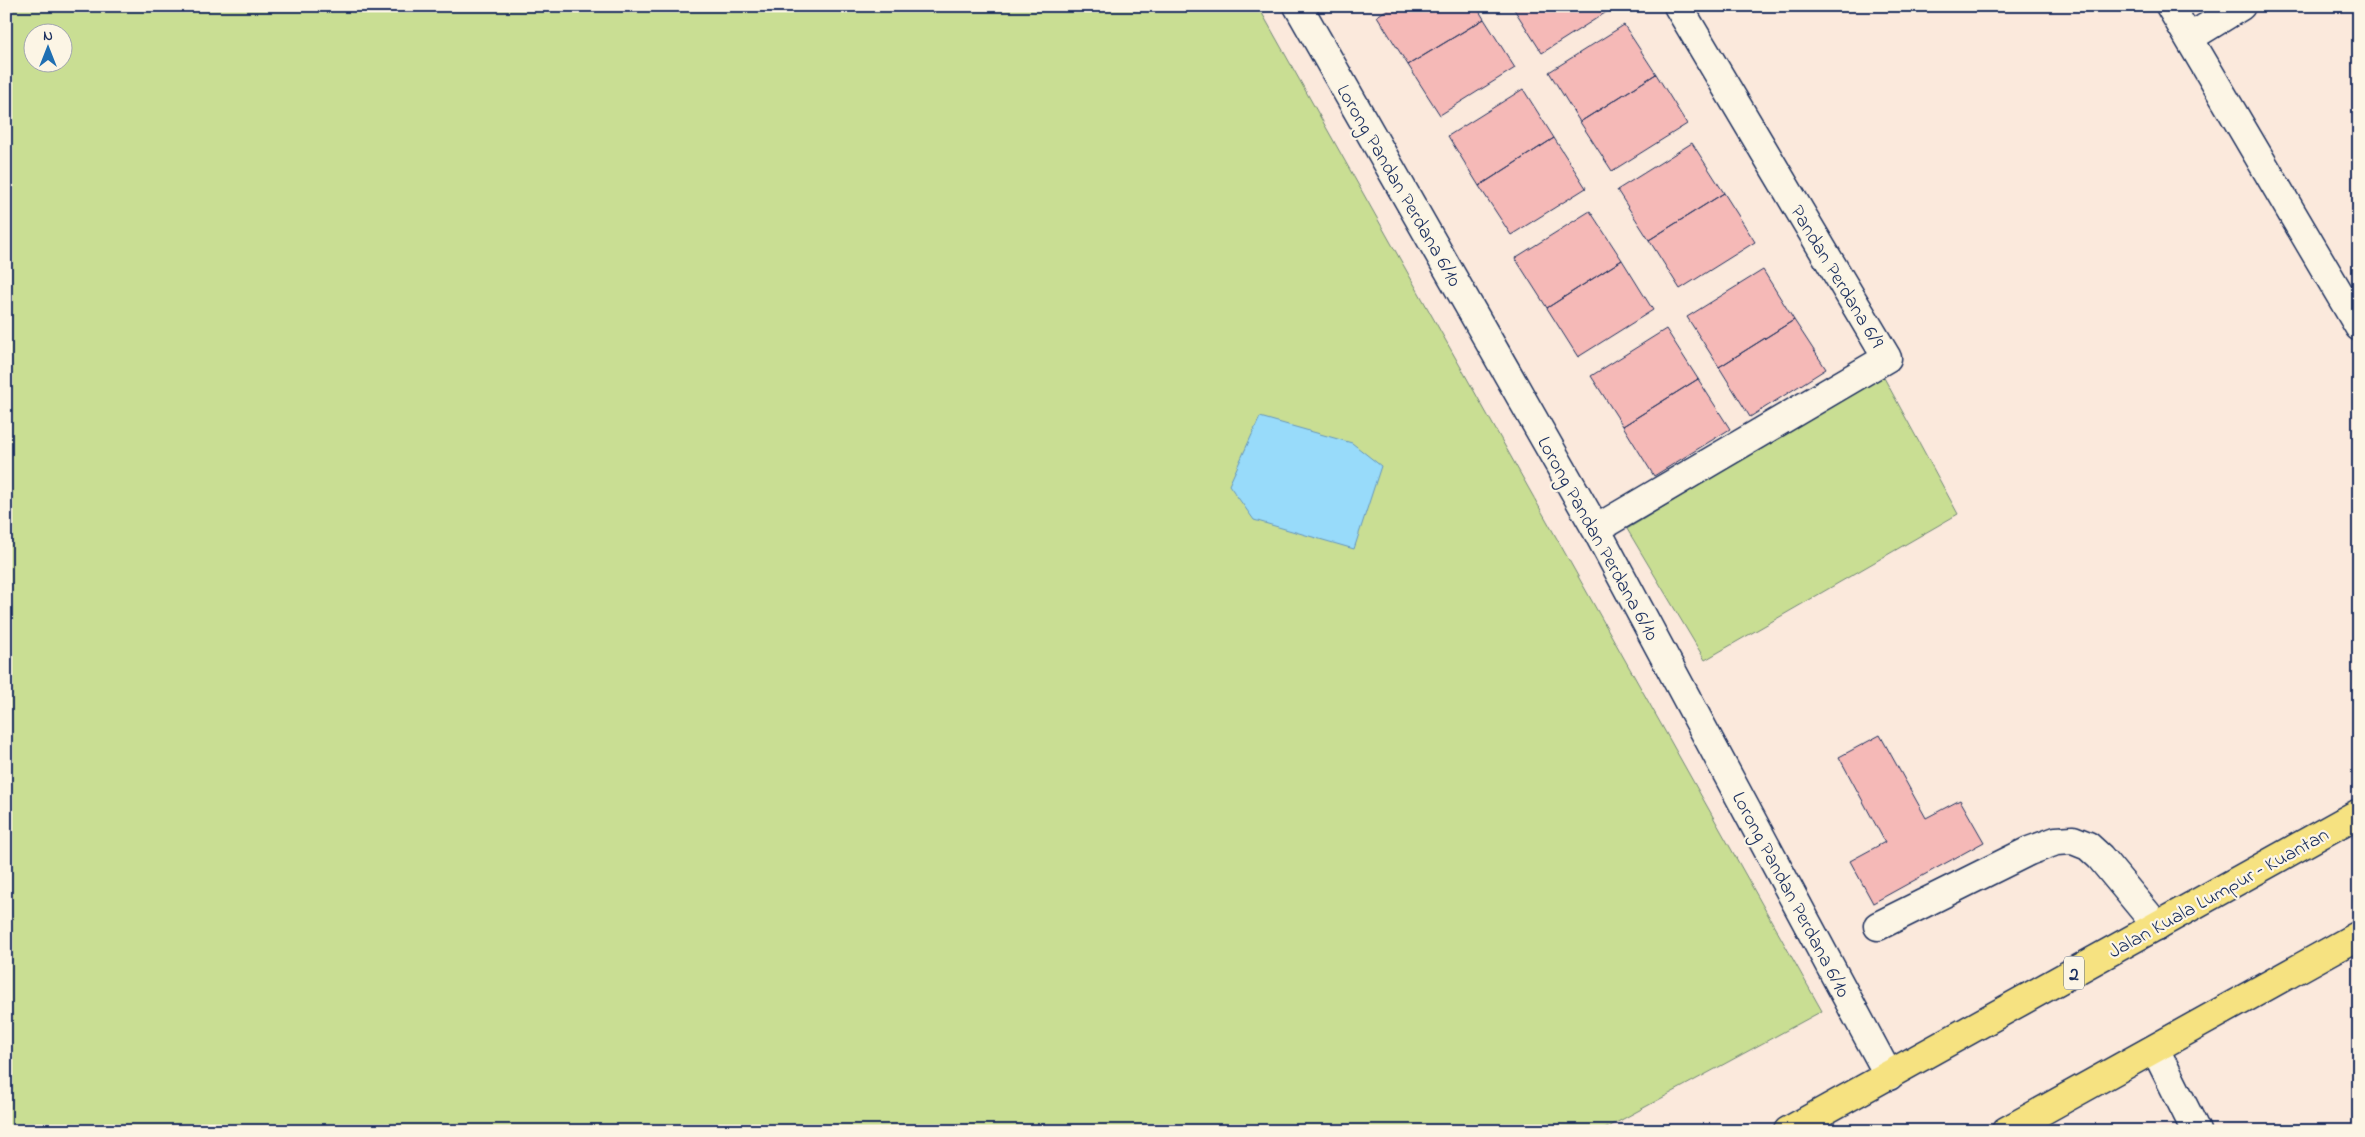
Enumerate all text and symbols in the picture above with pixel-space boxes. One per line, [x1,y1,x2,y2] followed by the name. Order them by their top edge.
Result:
[22,22,72,72] north arrow
[43,26,53,47] text: N
[1327,80,1468,294] street label: Lorong Pandan Perdana 6/10
[1782,200,1890,354] street label: Pandan Perdana 6/9
[1528,432,1665,647] street label: Lorong Pandan Perdana 6/10
[1722,787,1857,1004] street label: Lorong Pandan Perdana 6/10
[2104,821,2335,967] street label: Jalan Kuala Lumpur – Kuantan
[2064,956,2084,990] road number: 2

